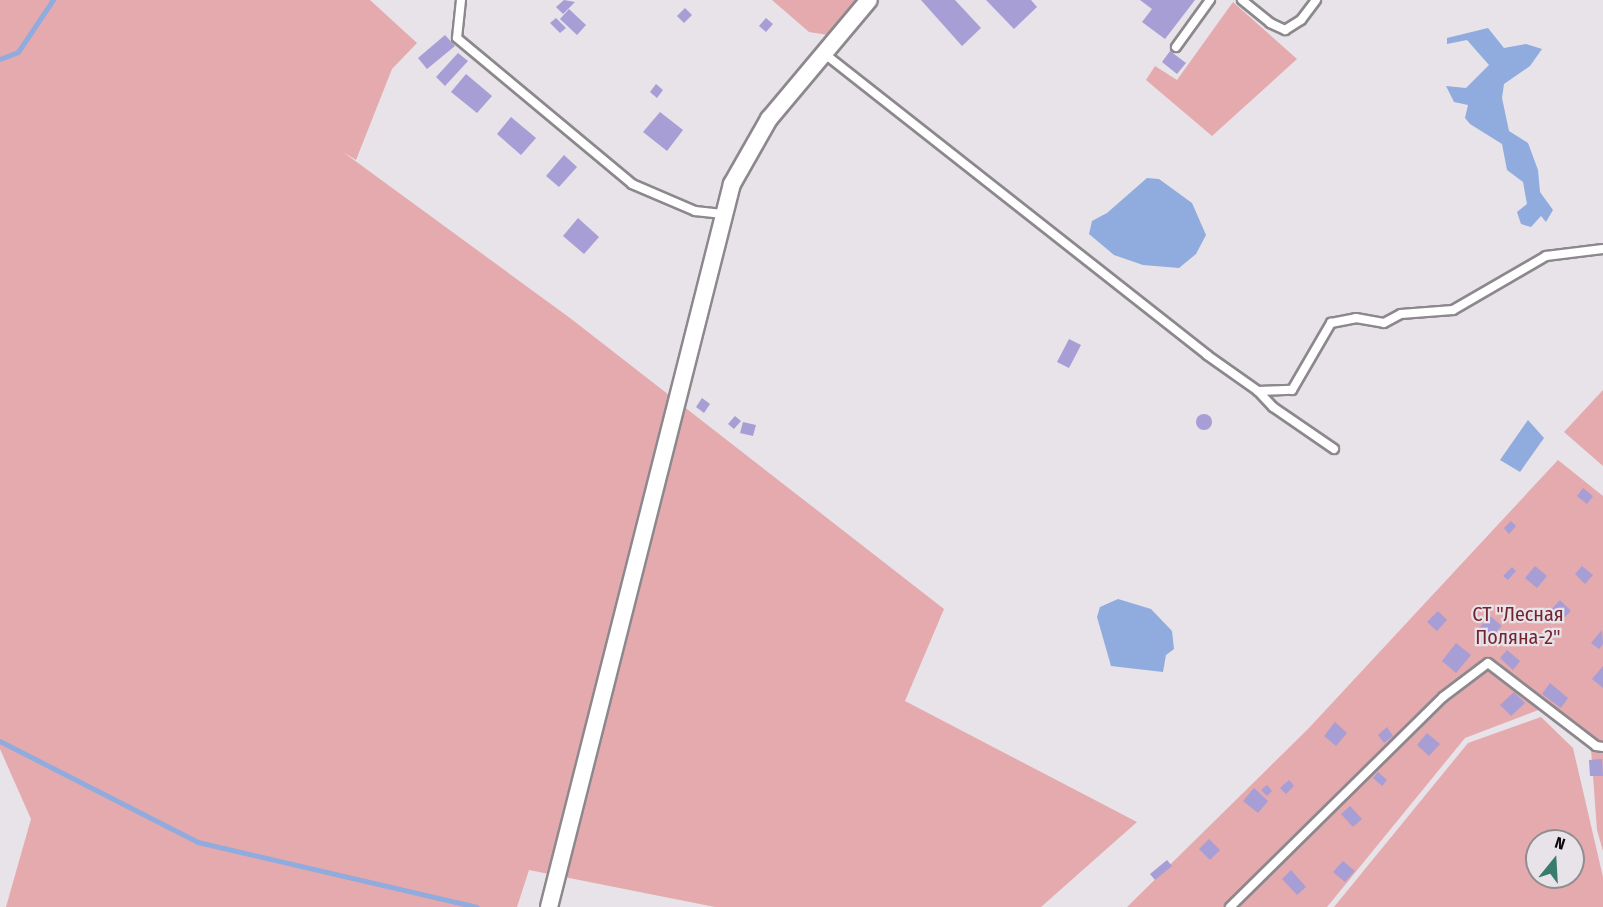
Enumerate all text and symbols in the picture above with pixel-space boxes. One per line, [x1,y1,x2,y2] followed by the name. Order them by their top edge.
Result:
[1472,603,1564,650] park label: СТ "Лесная Поляна-2"
[1525,829,1585,889] north arrow
[1553,833,1568,854] text: N

